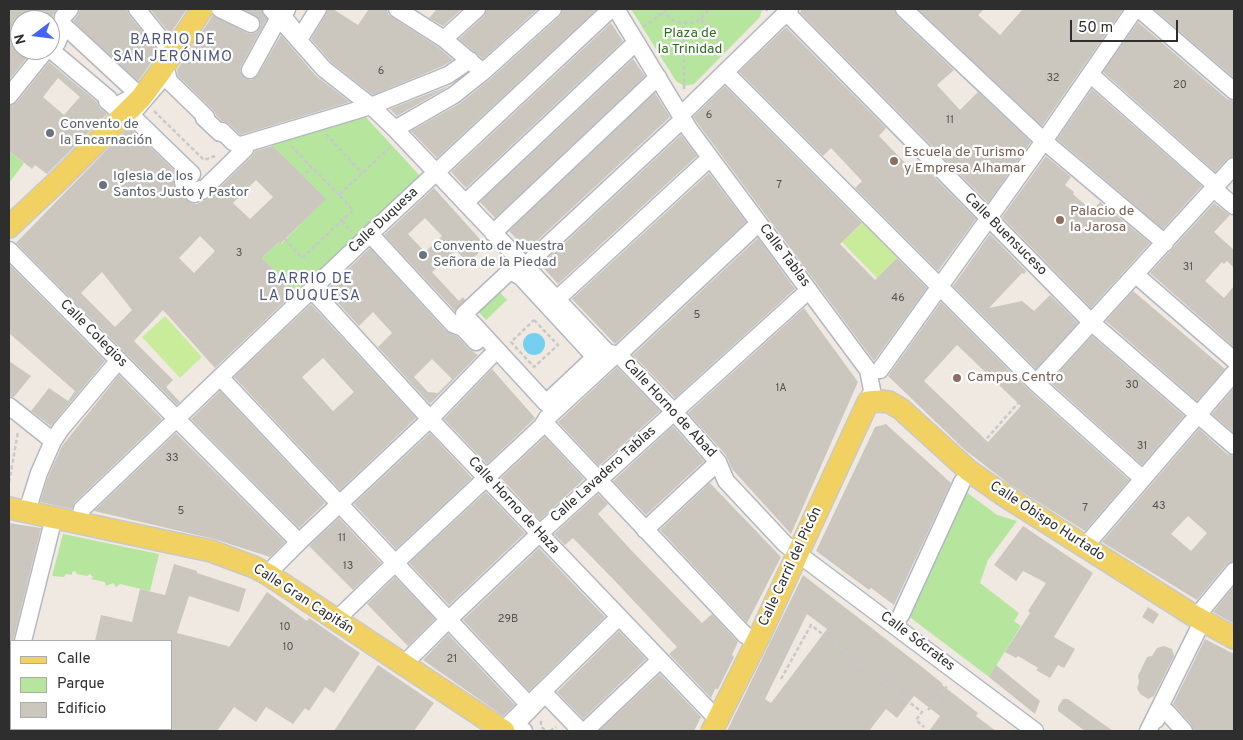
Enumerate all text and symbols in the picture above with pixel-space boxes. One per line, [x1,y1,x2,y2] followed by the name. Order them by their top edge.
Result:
[10,10,60,60] north arrow
[1073,10,1180,42] scale bar
[1078,19,1113,38] text: 50 m
[658,26,722,58] park label: Plaza de la Trinidad
[11,32,31,46] text: N
[111,32,235,67] district label: BARRIO DE SAN JERÓNIMO
[378,65,384,79] house number: 6
[1046,72,1060,86] house number: 32
[1173,79,1187,93] house number: 20
[706,109,712,123] house number: 6
[946,114,954,128] house number: 11
[60,117,152,150] place label: Convento de la Encarnación
[44,127,56,139] marker: Convento de la Encarnación
[904,145,1026,178] place label: Escuela de Turismo y Empresa Alhamar
[888,155,900,167] marker: Escuela de Turismo y Empresa Alhamar
[113,169,249,202] place label: Iglesia de los Santos Justo y Pastor
[97,179,109,191] marker: Iglesia de los Santos Justo y Pastor
[776,179,782,193] house number: 7
[346,185,422,257] street label: Calle Duquesa
[960,190,1050,280] street label: Calle Buensuceso
[1070,204,1134,236] place label: Palacio de la Jarosa
[1054,214,1066,226] marker: Palacio de la Jarosa
[755,221,813,291] street label: Calle Tablas
[433,239,564,272] place label: Convento de Nuestra Señora de la Piedad
[236,247,242,261] house number: 3
[417,249,429,261] marker: Convento de Nuestra Señora de la Piedad
[1183,261,1193,275] house number: 31
[258,271,362,306] district label: BARRIO DE LA DUQUESA
[891,292,905,306] house number: 46
[56,297,130,371] street label: Calle Colegios
[694,309,700,323] house number: 5
[619,356,719,462] street label: Calle Horno de Abad
[967,370,1063,386] place label: Campus Centro
[951,372,963,384] marker: Campus Centro
[1125,379,1139,393] house number: 30
[775,382,787,396] house number: 1A
[548,423,660,527] street label: Calle Lavadero Tablas
[1137,440,1147,454] house number: 31
[165,452,179,466] house number: 33
[464,454,562,558] street label: Calle Horno de Haza
[986,479,1108,565] street label: Calle Obispo Hurtado
[1152,500,1166,514] house number: 43
[1082,502,1088,516] house number: 7
[178,505,184,519] house number: 5
[756,505,826,629] street label: Calle Carril del Picón
[338,532,346,546] house number: 11
[343,560,353,574] house number: 13
[249,561,357,639] street label: Calle Gran Capitán
[876,609,958,675] street label: Calle Sócrates
[498,613,518,627] house number: 29B
[279,621,291,635] house number: 10
[10,640,172,730] legend
[282,641,294,655] house number: 10
[57,650,91,669] text: Calle
[447,653,457,667] house number: 21
[57,675,105,694] text: Parque
[57,700,106,719] text: Edificio

